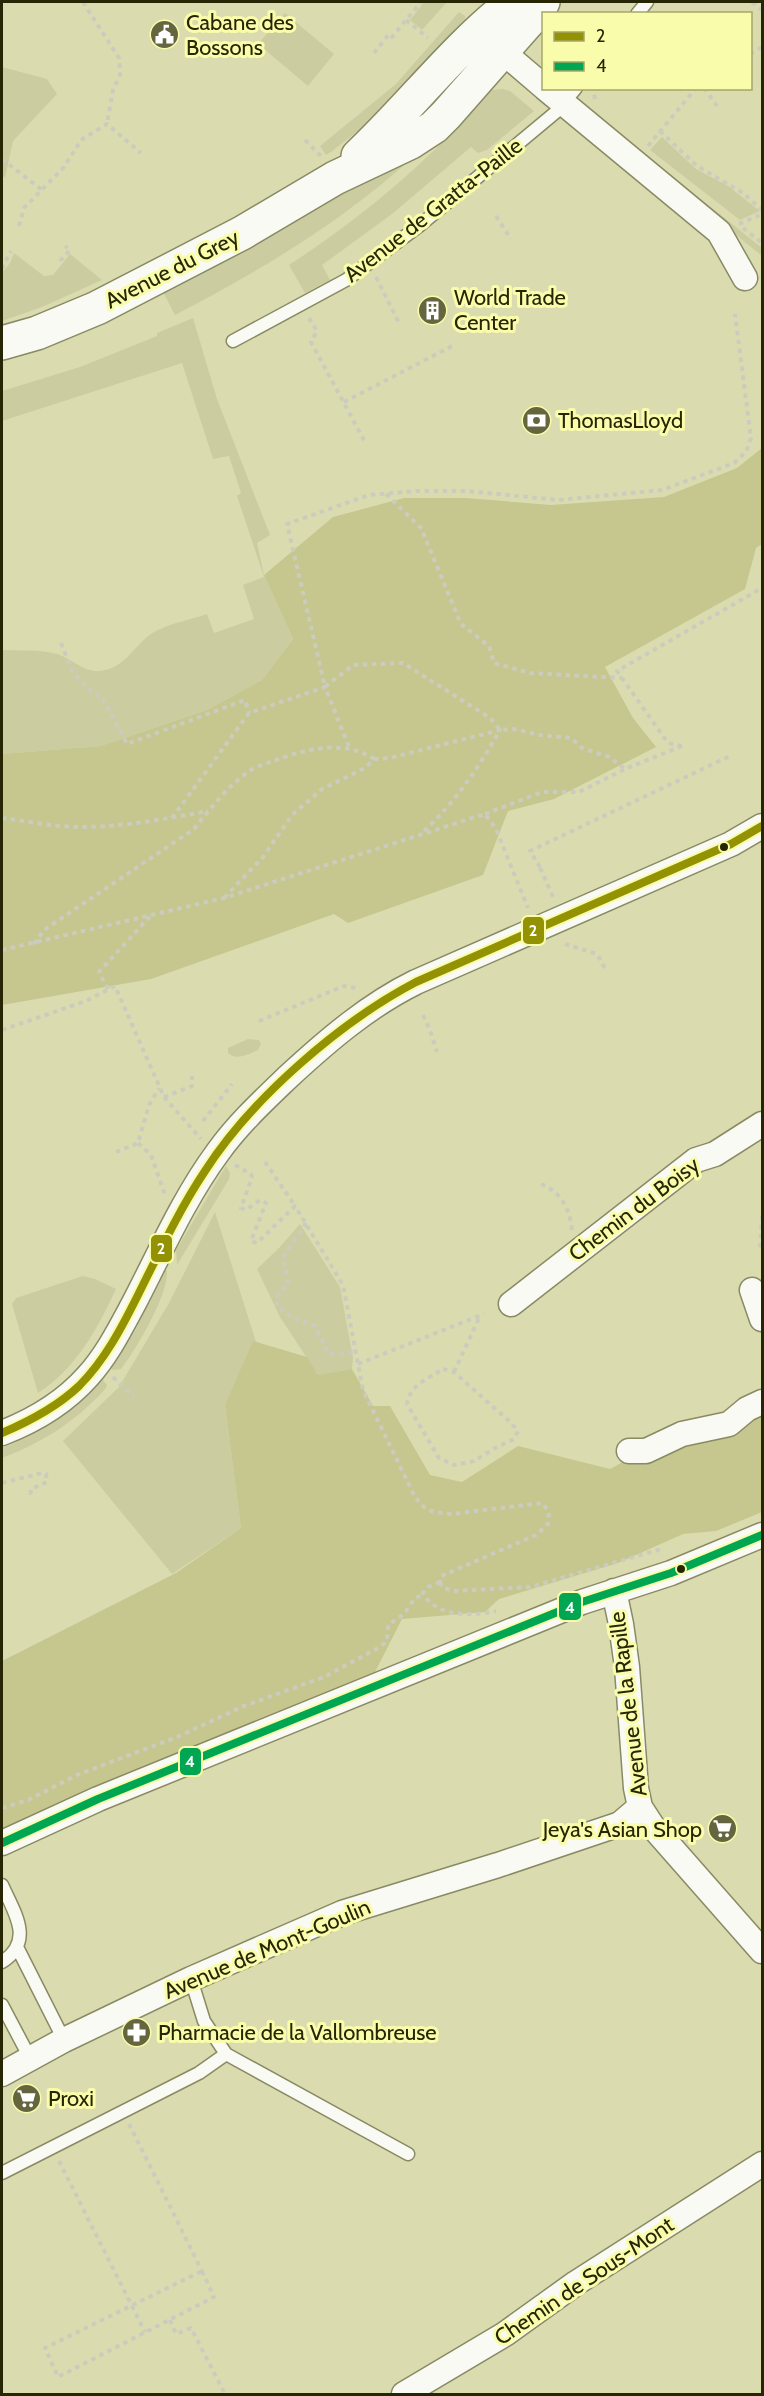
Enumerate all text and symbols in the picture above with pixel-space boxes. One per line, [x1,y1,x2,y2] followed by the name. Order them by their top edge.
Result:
[186,9,294,61] place label: Cabane des Bossons
[542,12,752,90] legend
[149,19,181,51] public building icon: Cabane des Bossons
[596,25,605,47] text: 2
[596,55,606,77] text: 4
[339,132,527,288] street label: Avenue de Gratta-Paille
[100,224,244,314] street label: Avenue du Grey
[454,284,566,336] place label: World Trade Center
[417,294,449,326] building icon: World Trade Center
[521,404,553,436] bank icon: ThomasLloyd
[558,407,683,434] place label: ThomasLloyd
[718,841,730,853] unlabelled marker
[522,916,545,945] line badge: 2
[529,921,537,940] text: 2
[563,1151,705,1267] street label: Chemin du Boisy
[150,1234,173,1263] line badge: 2
[157,1239,165,1258] text: 2
[675,1563,687,1575] unlabelled marker
[558,1592,582,1621] line badge: 4
[565,1598,575,1617] text: 4
[603,1610,653,1798] street label: Avenue de la Rapille
[179,1747,202,1776] line badge: 4
[185,1752,195,1771] text: 4
[707,1813,739,1845] supermarket icon: Jeya's Asian Shop
[542,1816,702,1843] place label: Jeya's Asian Shop
[159,1893,375,2005] street label: Avenue de Mont-Goulin
[121,2016,153,2048] pharmacy icon: Pharmacie de la Vallombreuse
[158,2019,437,2046] place label: Pharmacie de la Vallombreuse
[11,2082,43,2114] supermarket icon: Proxi
[48,2085,94,2112] place label: Proxi
[489,2211,679,2351] street label: Chemin de Sous-Mont

